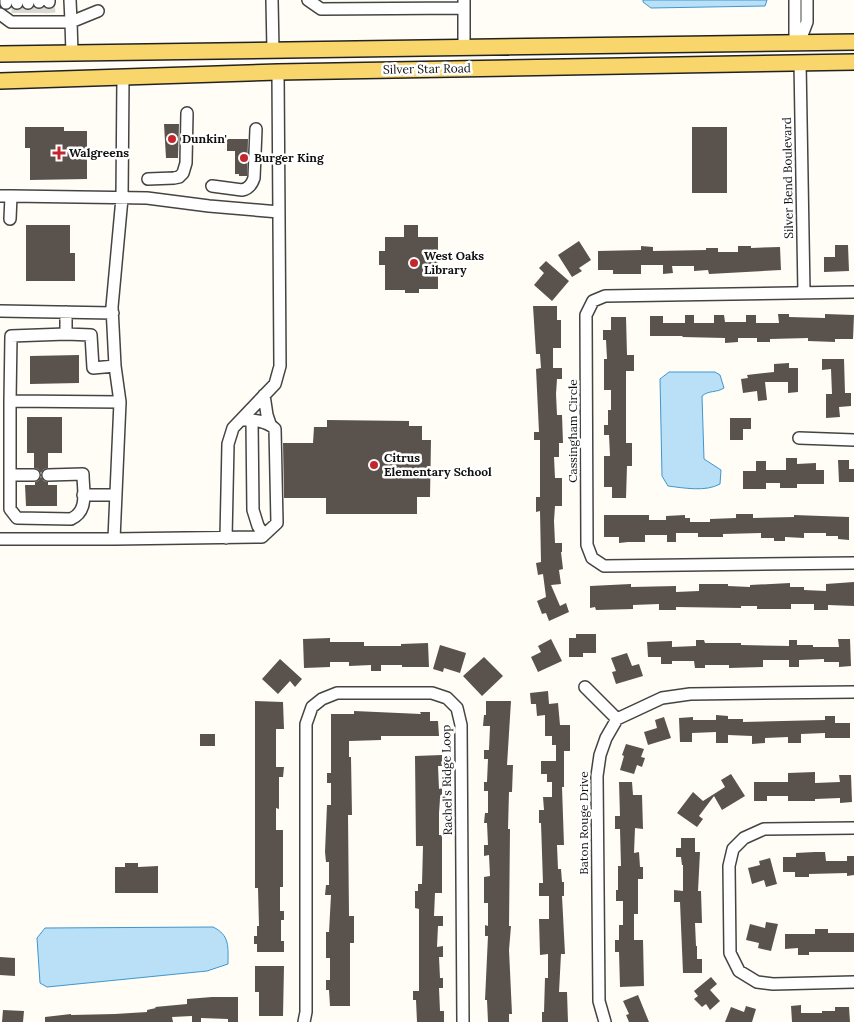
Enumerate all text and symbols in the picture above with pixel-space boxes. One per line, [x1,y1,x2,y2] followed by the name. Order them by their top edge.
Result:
[383,60,471,77] street label: Silver Star Road
[779,117,796,239] street label: Silver Bend Boulevard
[182,131,227,146] place label: Dunkin'
[166,133,178,145] marker: Dunkin'
[69,145,129,160] place label: Walgreens
[53,147,65,159] marker: Walgreens
[254,150,325,165] place label: Burger King
[238,152,250,164] marker: Burger King
[424,248,484,277] place label: West Oaks Library
[408,257,420,269] marker: West Oaks Library
[565,379,580,483] street label: Cassingham Circle
[384,450,492,479] place label: Citrus Elementary School
[368,459,380,471] marker: Citrus Elementary School
[438,725,455,836] street label: Rachel's Ridge Loop
[576,771,591,875] street label: Baton Rouge Drive

